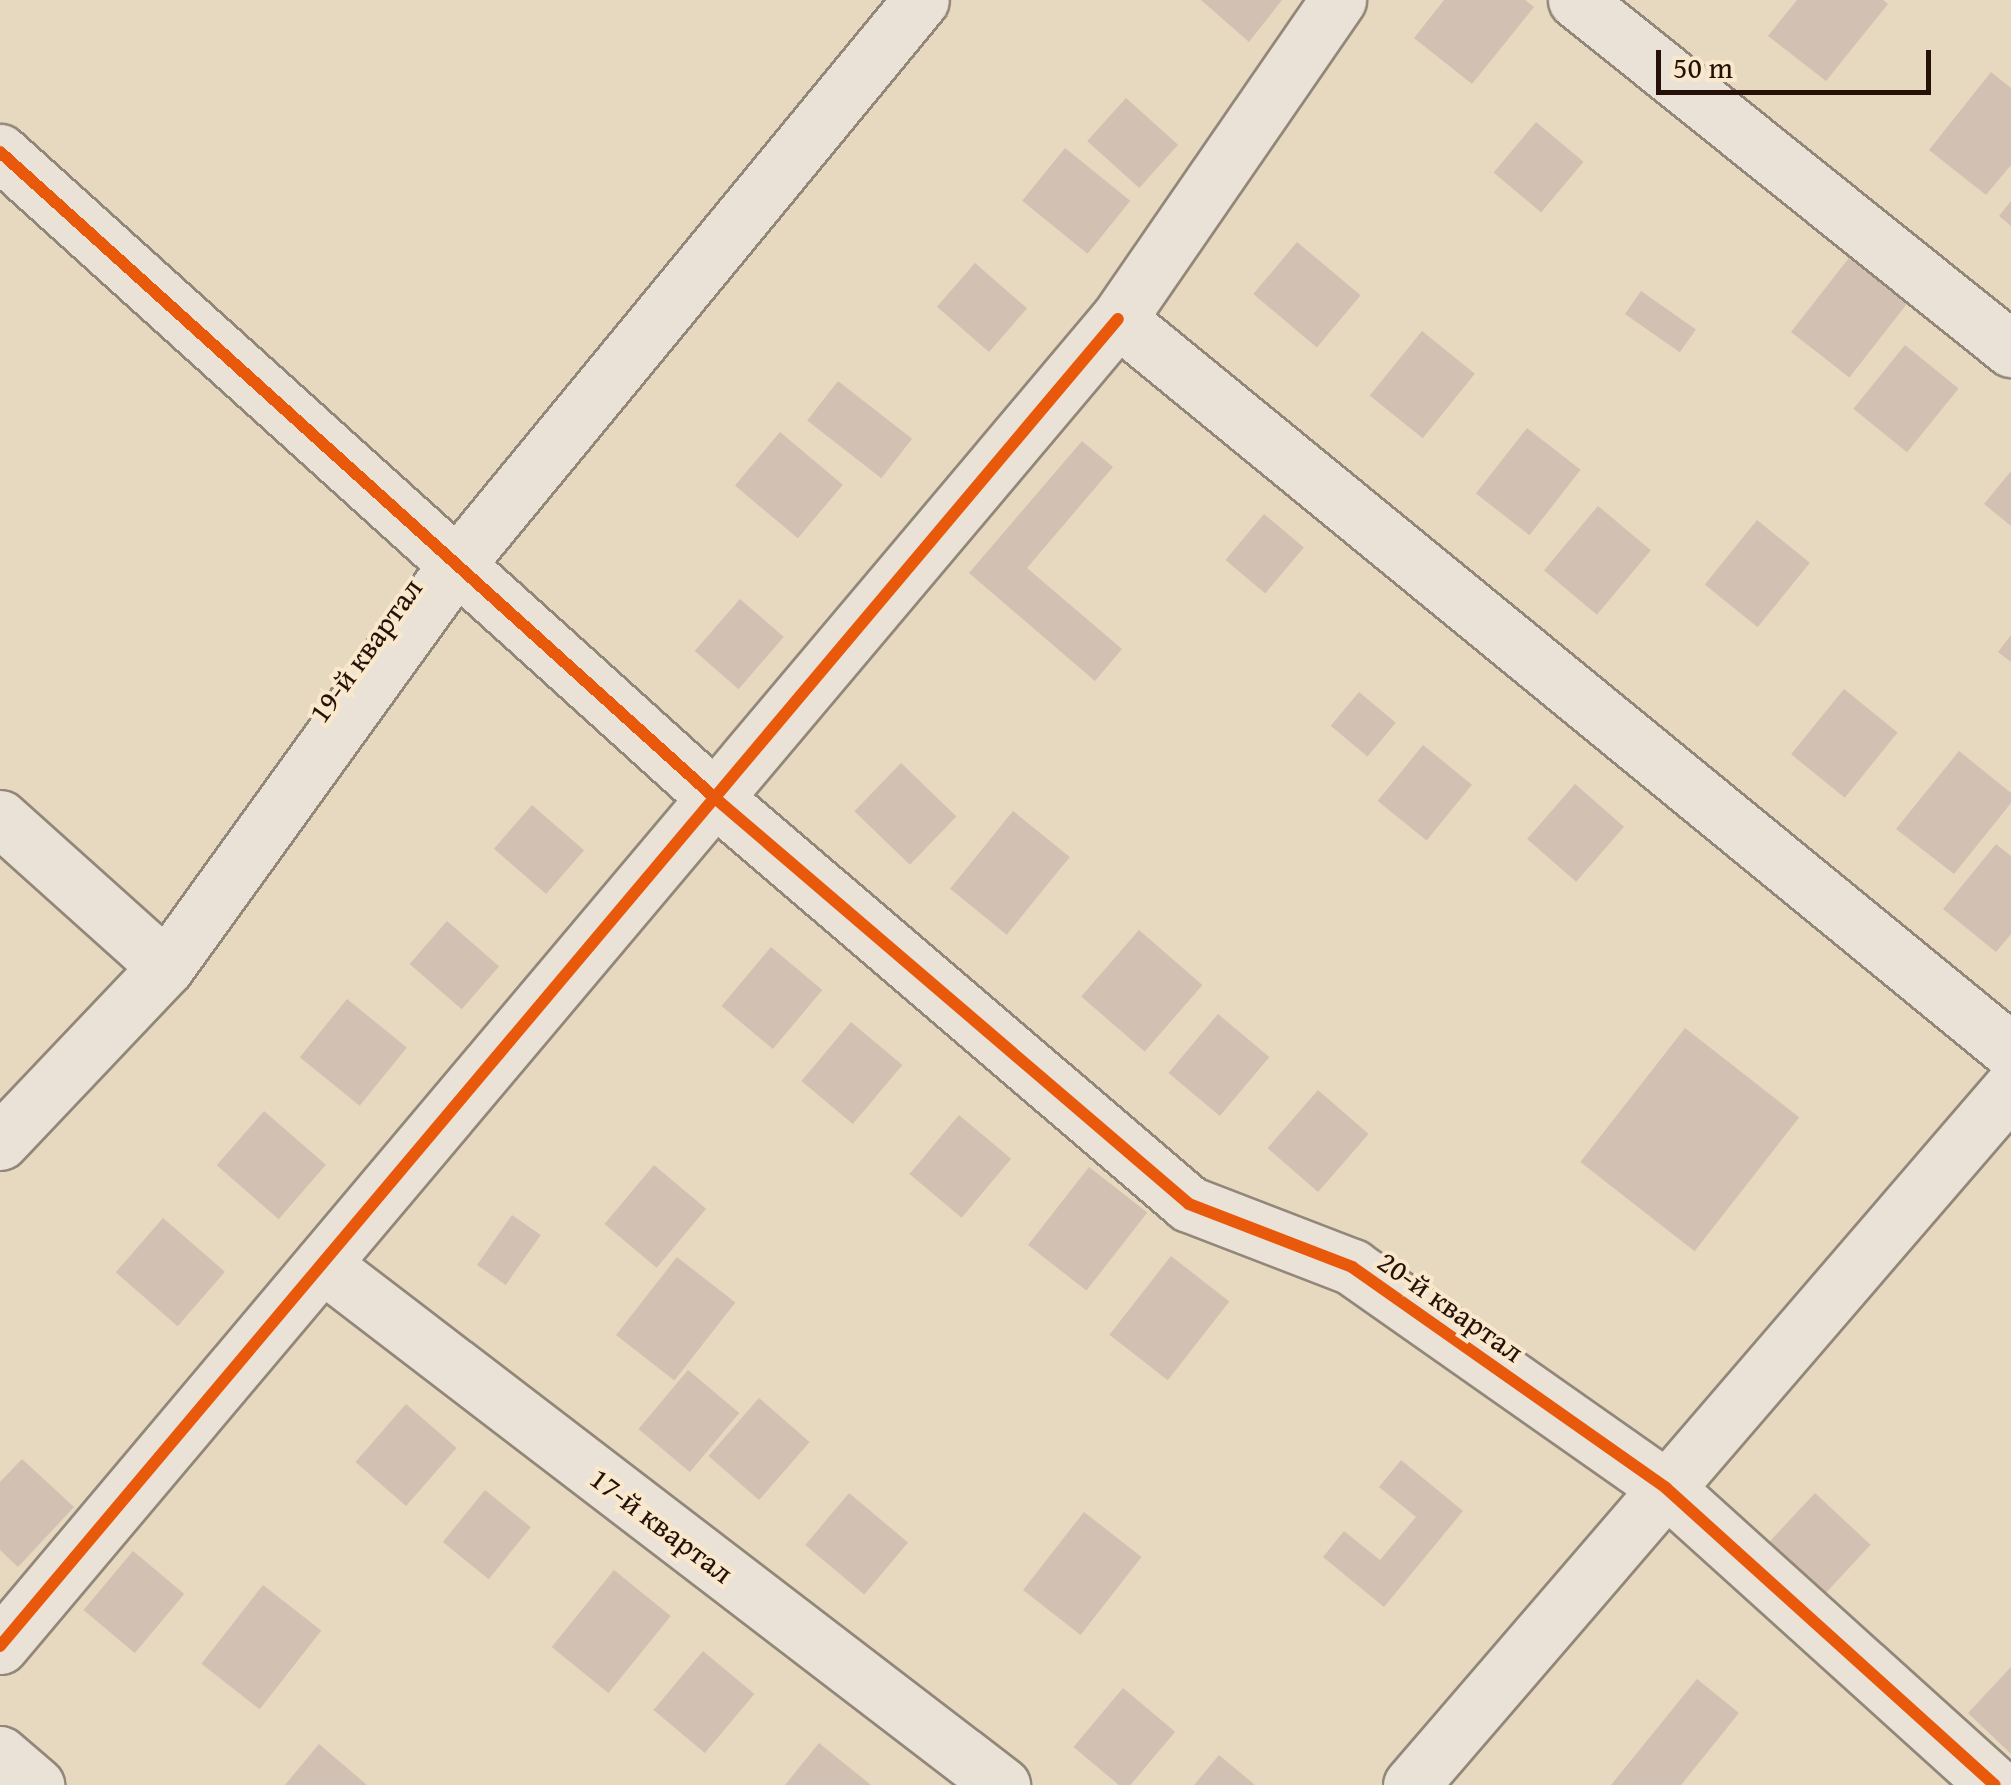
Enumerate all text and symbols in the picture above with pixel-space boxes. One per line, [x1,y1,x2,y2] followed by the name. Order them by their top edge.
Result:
[1661,30,1936,92] scale bar
[1673,45,1733,89] text: 50 m
[301,571,429,729] street label: 19-й квартал
[1371,1243,1531,1369] street label: 20-й квартал
[583,1460,741,1590] street label: 17-й квартал

